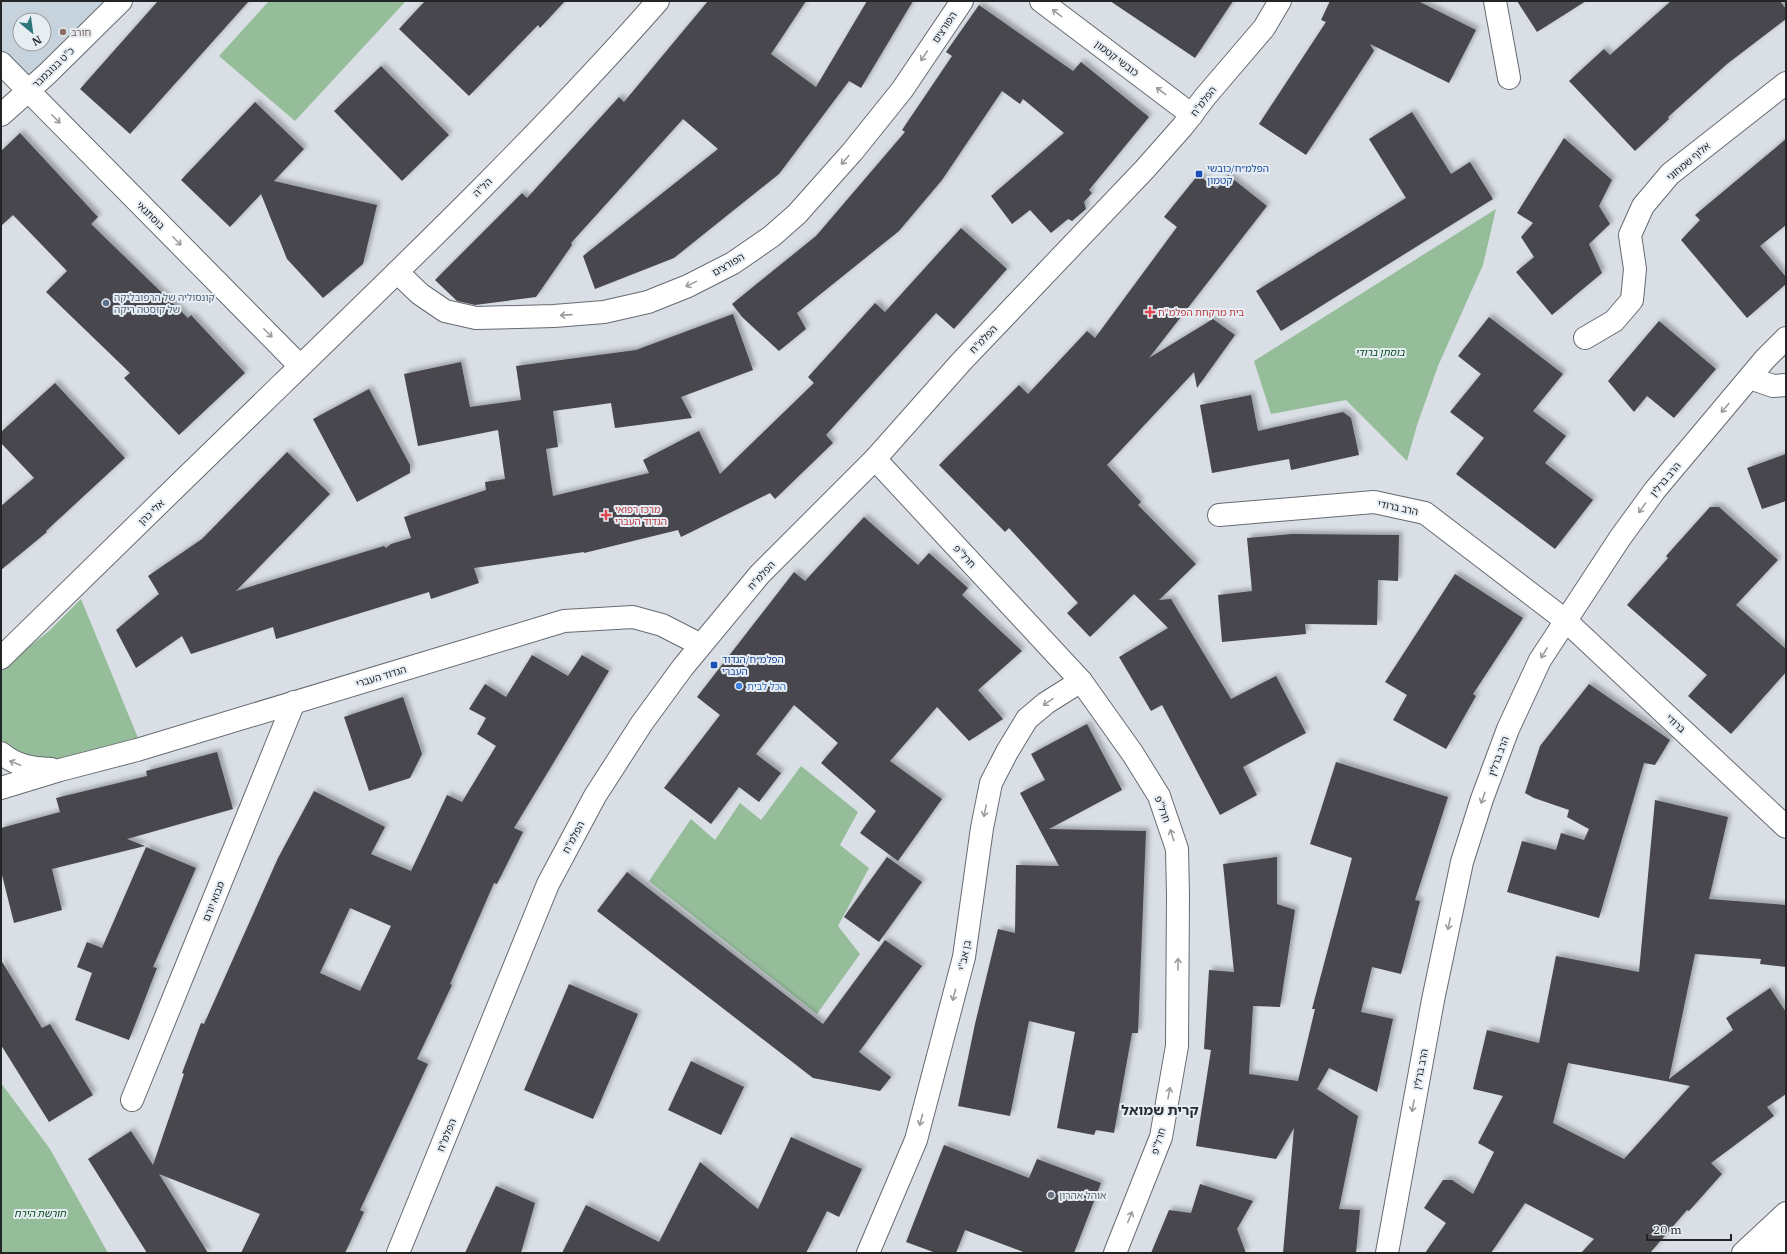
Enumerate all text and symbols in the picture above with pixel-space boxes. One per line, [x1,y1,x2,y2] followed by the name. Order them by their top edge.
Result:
[929,9,960,46] street label: הפורצים
[1052,9,1063,18] one-way arrow
[12,12,52,52] north arrow
[71,26,91,39] place label: חורב
[58,27,68,37] marker: חורב
[29,33,44,49] text: N
[1092,38,1141,79] street label: כובשי קטמון
[30,44,77,91] street label: כ"ט בנובמבר
[920,51,928,62] one-way arrow
[1188,84,1219,119] street label: הפלמ"ח
[1156,87,1167,96] one-way arrow
[51,114,61,124] one-way arrow
[1664,139,1713,183] street label: אלוף שמחוני
[841,154,850,165] one-way arrow
[1207,162,1269,187] place label: הפלמ״ח/כובשי קטמון
[1194,169,1204,179] marker: הפלמ״ח/כובשי קטמון
[470,175,495,200] street label: הל"ה
[134,198,168,232] street label: בוסתנאי
[172,236,182,246] one-way arrow
[710,250,747,279] street label: הפורצים
[686,281,698,288] one-way arrow
[114,291,215,316] place label: קונסוליה של הרפובליקה של קוסטה ריקה
[101,298,111,308] marker: קונסוליה של הרפובליקה של קוסטה ריקה
[1158,306,1245,319] place label: בית מרקחת הפלמ"ח
[1145,307,1155,317] marker: בית מרקחת הפלמ"ח
[560,312,573,319] one-way arrow
[967,322,1000,356] street label: הפלמ"ח
[263,328,273,338] one-way arrow
[1355,346,1405,359] park label: בוסתן ברודי
[1721,402,1730,413] one-way arrow
[1647,459,1684,499] street label: הרב ברלין
[136,497,167,528] street label: אלי כהן
[1376,497,1419,518] street label: הרב ברודי
[1638,502,1646,513] one-way arrow
[615,503,667,528] place label: מרכז רפואי הגדוד העברי
[600,509,612,521] marker: מרכז רפואי הגדוד העברי
[951,542,979,571] street label: חרל"פ
[745,558,778,593] street label: הפלמ"ח
[1540,647,1548,658] one-way arrow
[722,653,784,678] place label: הפלמ״ח/הגדוד העברי
[709,660,719,670] marker: הפלמ״ח/הגדוד העברי
[354,663,408,690] street label: הגדוד העברי
[747,680,786,693] place label: הכל לבית
[734,681,744,691] marker: הכל לבית
[1043,698,1054,706] one-way arrow
[1663,711,1688,736] street label: ברודי
[1485,735,1512,778] street label: הרב ברלין
[10,758,22,766] one-way arrow
[1478,792,1486,804] one-way arrow
[1152,794,1173,824] street label: חרל"פ
[981,805,989,818] one-way arrow
[560,819,587,856] street label: הפלמ"ח
[1168,829,1175,842] one-way arrow
[200,879,227,923] street label: מבוא יורם
[1445,917,1453,930] one-way arrow
[955,939,974,971] street label: בן אב"י
[1174,958,1182,971] one-way arrow
[950,988,958,1001] one-way arrow
[1410,1048,1431,1091] street label: הרב ברלין
[1165,1087,1173,1100] one-way arrow
[1409,1100,1417,1113] one-way arrow
[1121,1101,1199,1119] district label: קרית שמואל
[917,1114,924,1127] one-way arrow
[434,1117,459,1154] street label: הפלמ"ח
[1148,1126,1169,1156] street label: חרל"פ
[1059,1189,1106,1202] place label: אוהל אהרון
[1046,1190,1056,1200] marker: אוהל אהרון
[14,1207,67,1220] park label: חורשת הירח
[1126,1211,1134,1223] one-way arrow
[1647,1216,1731,1242] scale bar
[1653,1222,1682,1237] text: 20 m

